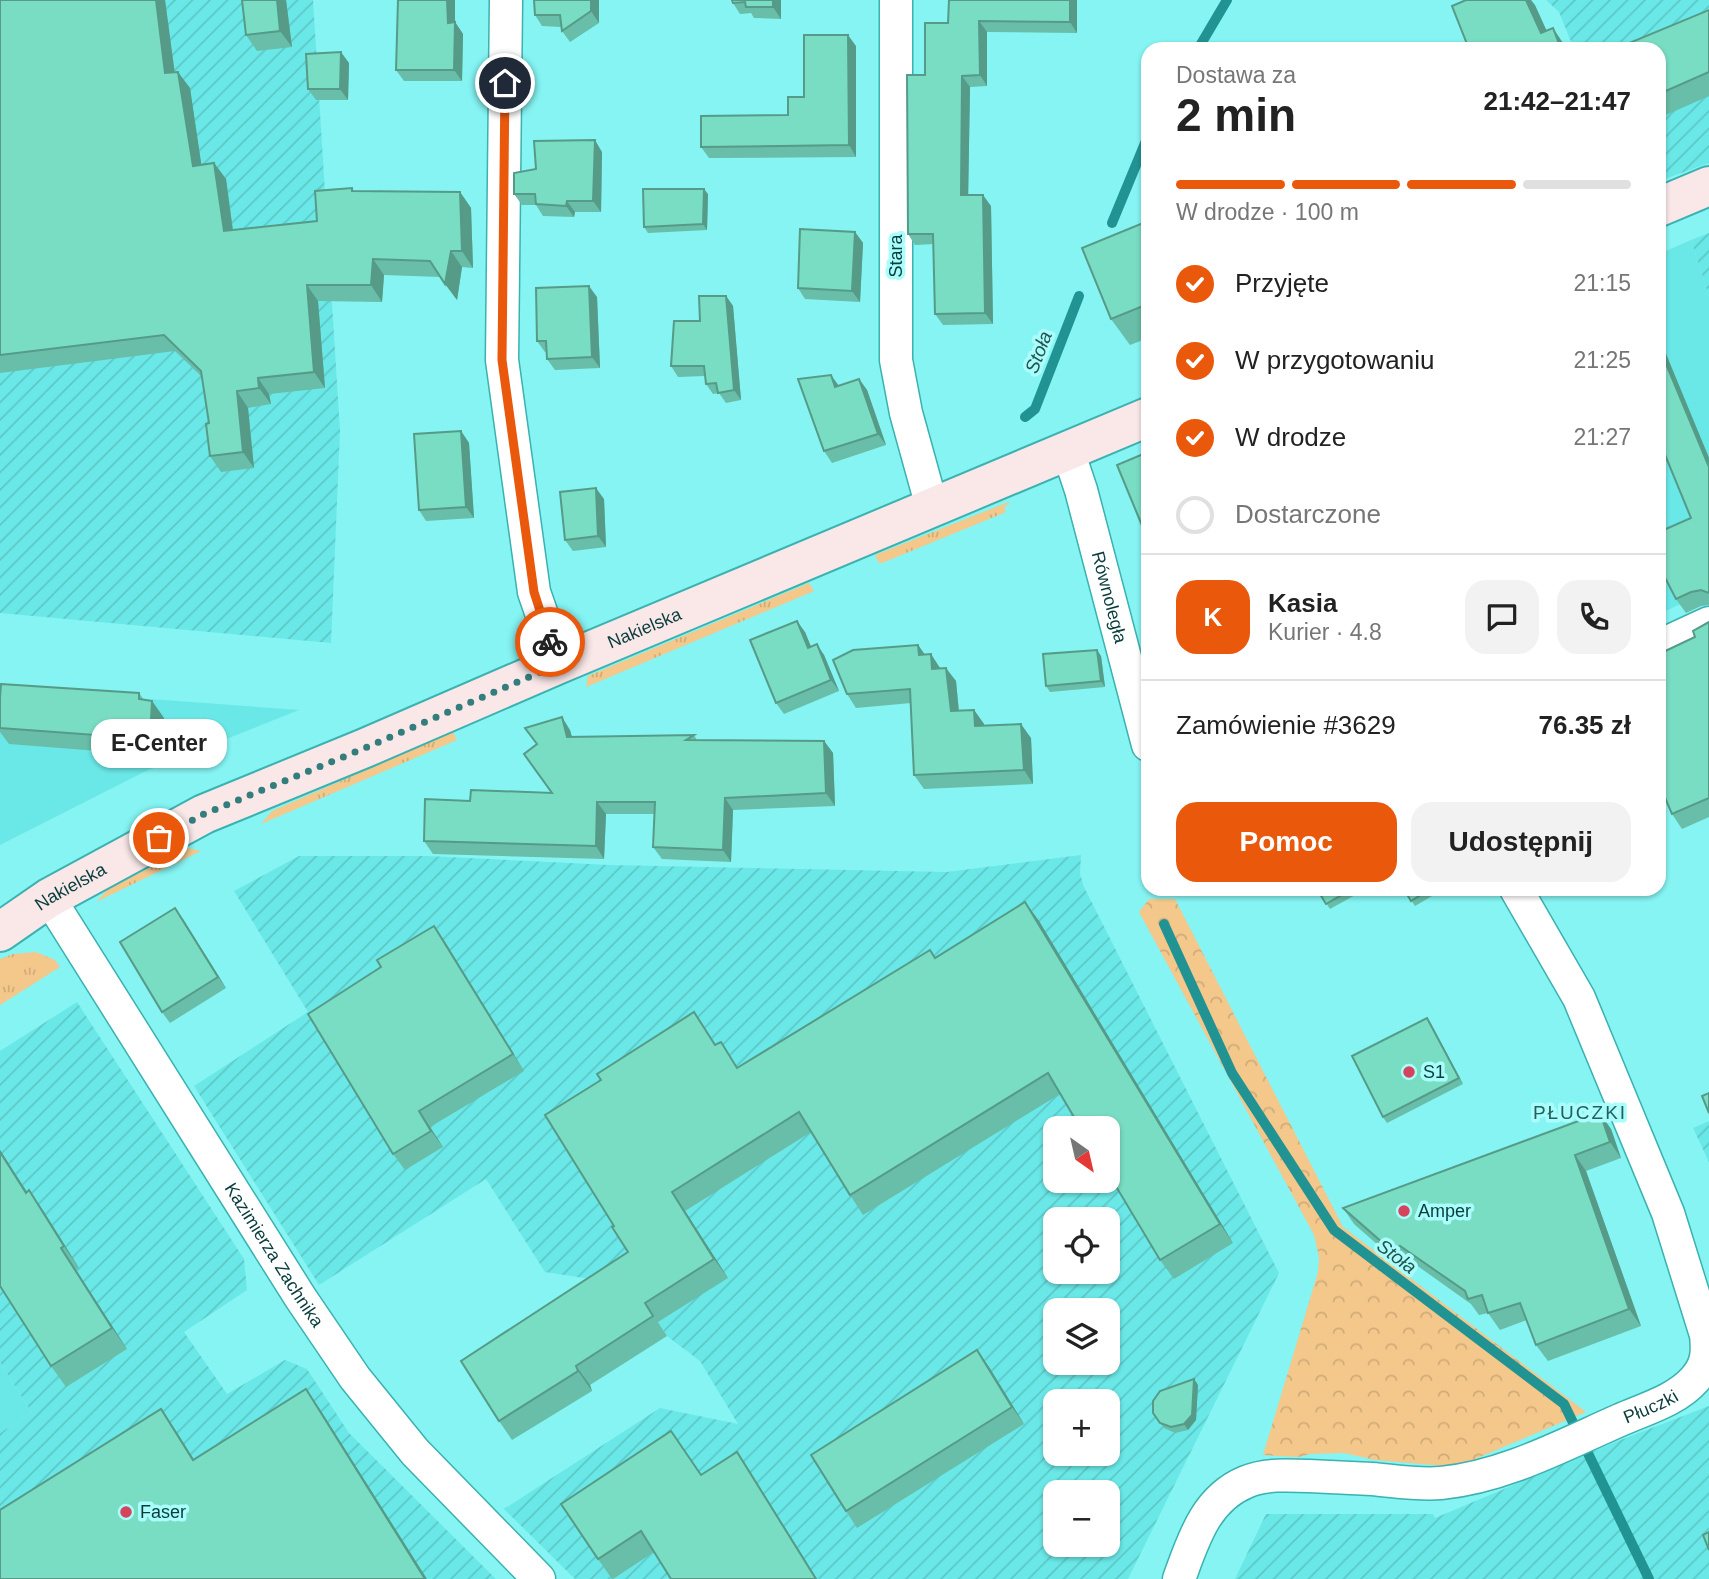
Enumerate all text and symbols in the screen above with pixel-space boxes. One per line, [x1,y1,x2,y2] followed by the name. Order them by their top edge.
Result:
[475,53,535,113] pin
[1176,62,1296,88] text: Dostawa za
[486,64,524,102] icon: home
[1484,86,1631,116] text: 21:42–21:47
[1176,89,1296,141] text: 2 min
[1176,199,1359,225] text: W drodze · 100 m
[886,234,906,278] street label: Stara
[1176,265,1214,303] icon: check
[1235,268,1329,298] text: Przyjęte
[1573,270,1631,296] text: 21:15
[1021,328,1056,376] water label: Stoła
[1176,342,1214,380] icon: check
[1235,345,1434,375] text: W przygotowaniu
[1573,347,1631,373] text: 21:25
[1176,419,1214,457] icon: check
[1235,422,1346,452] text: W drodze
[1573,424,1631,450] text: 21:27
[1235,499,1381,529] text: Dostarczone
[1088,549,1131,646] street label: Równoległa
[1465,580,1539,654] button: chat
[1557,580,1631,654] button: phone
[1268,588,1337,618] text: Kasia
[1204,602,1222,632] text: K
[605,603,685,652] street label: Nakielska
[515,607,585,677] courier
[1268,619,1382,645] text: Kurier · 4.8
[531,623,569,661] icon: bike
[1176,710,1396,740] text: Zamówienie #3629
[1538,710,1631,740] text: 76.35 zł
[91,719,227,768] callout: E-Center
[111,730,207,756] text: E-Center
[1176,802,1397,882] button: Pomoc
[1411,802,1631,882] button: Udostępnij
[129,808,189,868] pin
[140,819,178,857] icon: bag
[31,859,110,915] street label: Nakielska
[1423,1062,1445,1082] place label: S1
[1401,1064,1417,1080] marker: S1
[1533,1102,1627,1123] district label: PŁUCZKI
[1043,1116,1120,1194] north arrow
[1043,1116,1120,1557] map controls
[221,1179,328,1332] street label: Kazimierza Zachnika
[1418,1201,1471,1221] place label: Amper
[1396,1203,1412,1219] marker: Amper
[1043,1207,1120,1284] button: locate
[1373,1235,1420,1278] water label: Stoła
[1043,1298,1120,1375] button: layers
[1621,1386,1682,1427] street label: Płuczki
[1043,1389,1120,1466] button: +
[1043,1480,1120,1557] button: −
[140,1502,186,1522] place label: Faser
[118,1504,134,1520] marker: Faser

